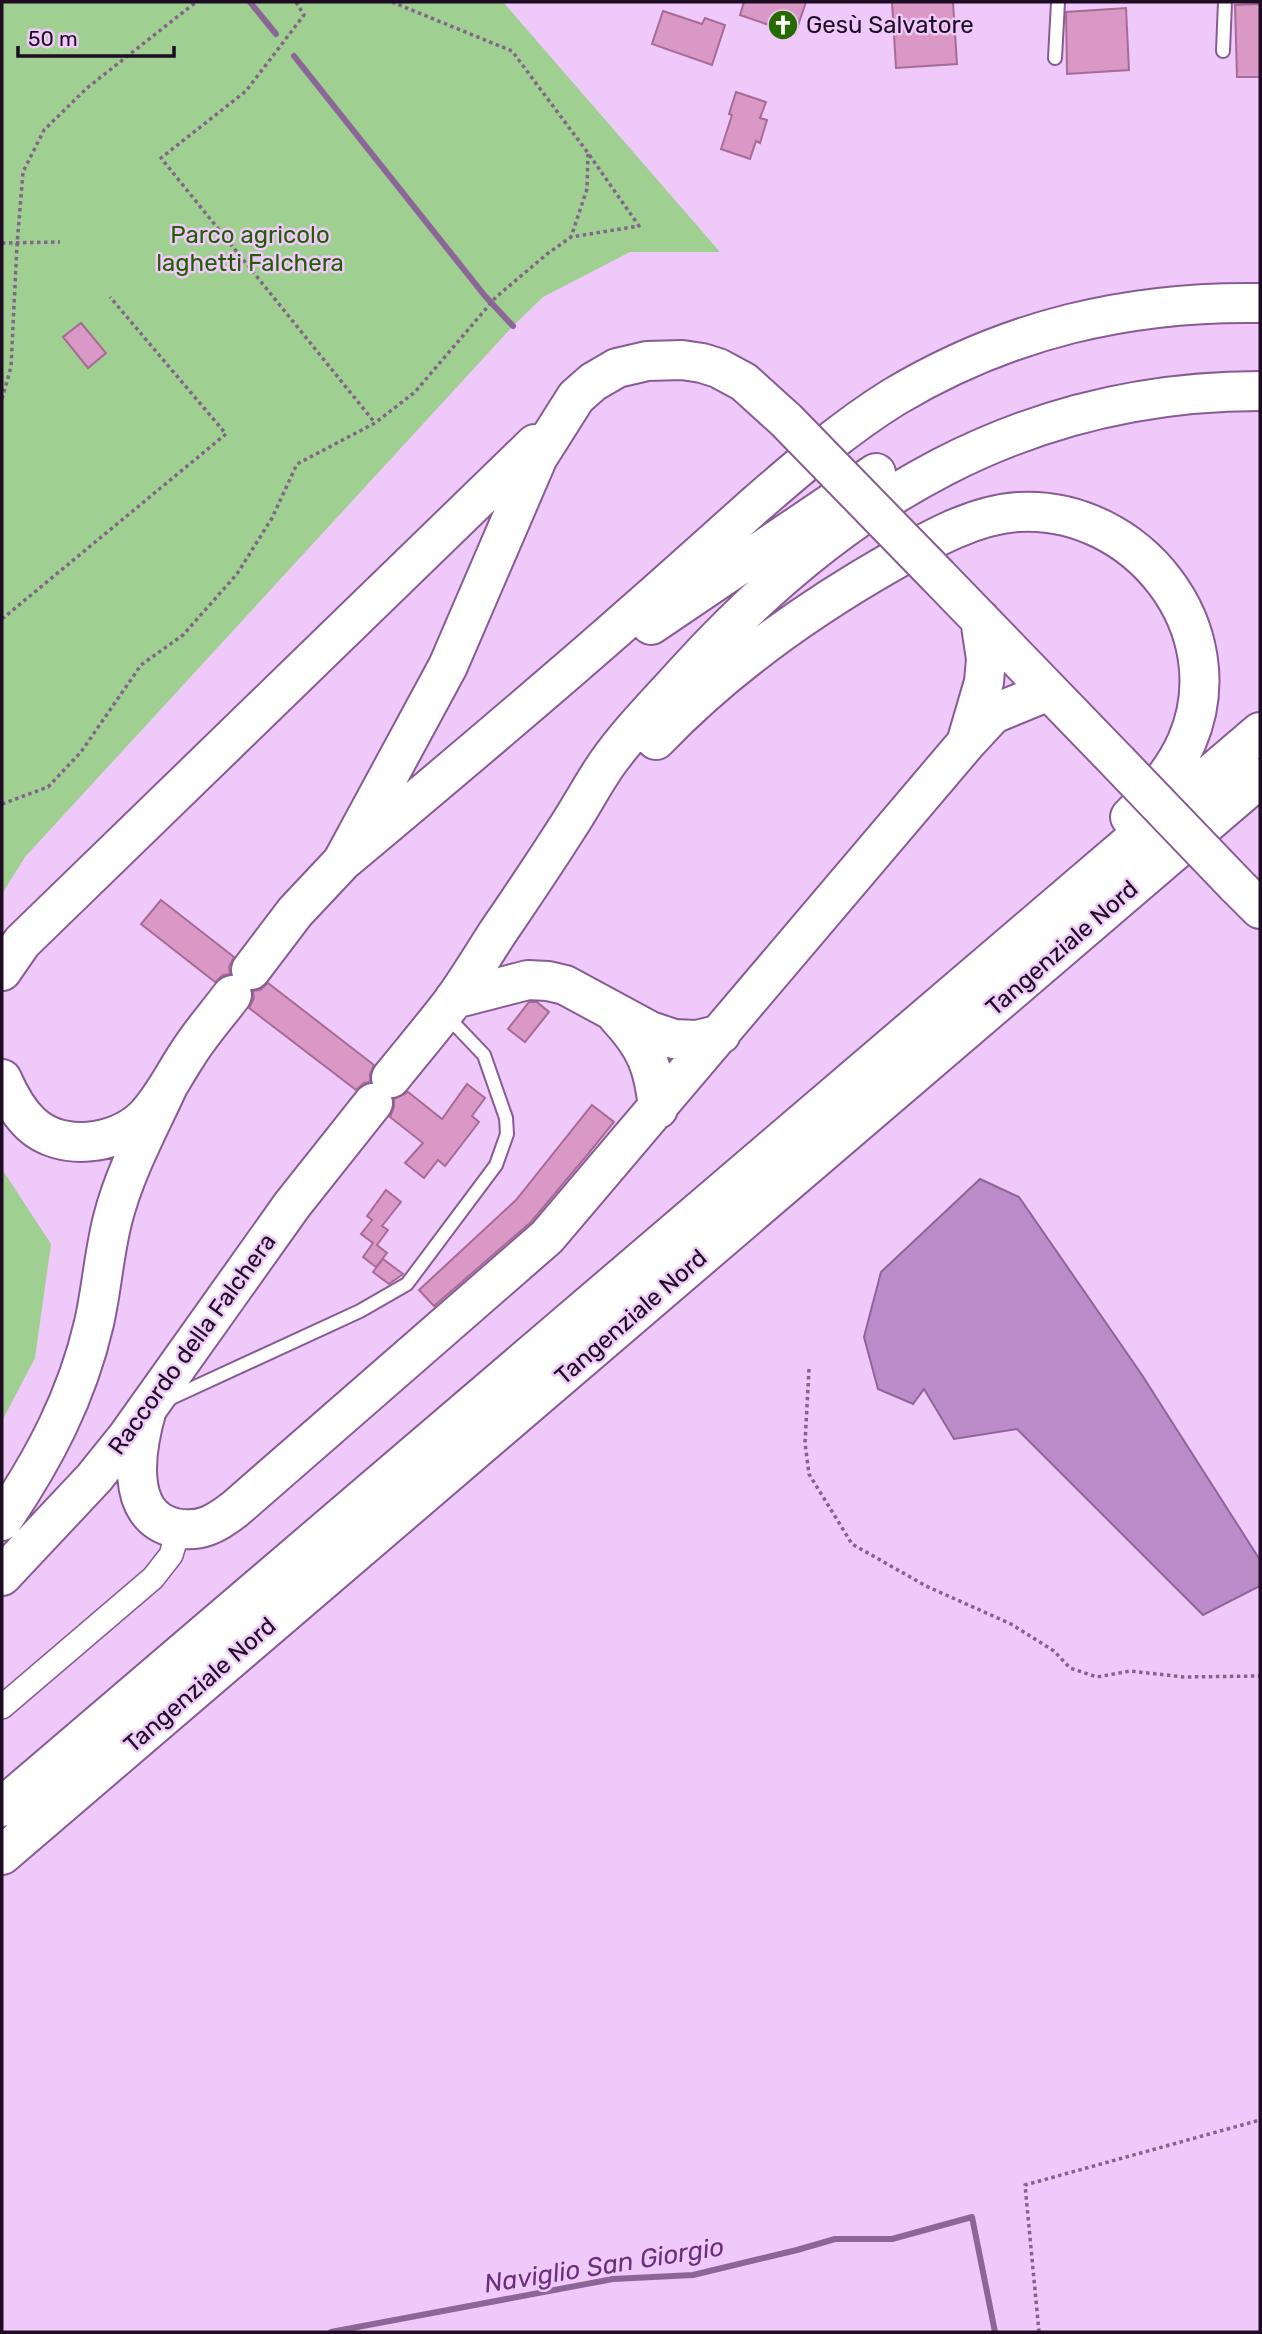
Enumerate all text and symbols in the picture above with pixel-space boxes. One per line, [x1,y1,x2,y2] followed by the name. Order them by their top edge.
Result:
[766,8,800,42] church icon: Gesù Salvatore
[806,11,974,39] place label: Gesù Salvatore
[18,14,173,58] scale bar
[28,26,78,51] text: 50 m
[156,221,344,277] park label: Parco agricolo laghetti Falchera
[980,875,1144,1021] street label: Tangenziale Nord
[102,1228,282,1460] street label: Raccordo della Falchera
[549,1244,713,1390] street label: Tangenziale Nord
[118,1612,282,1758] street label: Tangenziale Nord
[482,2231,726,2300] water label: Naviglio San Giorgio

